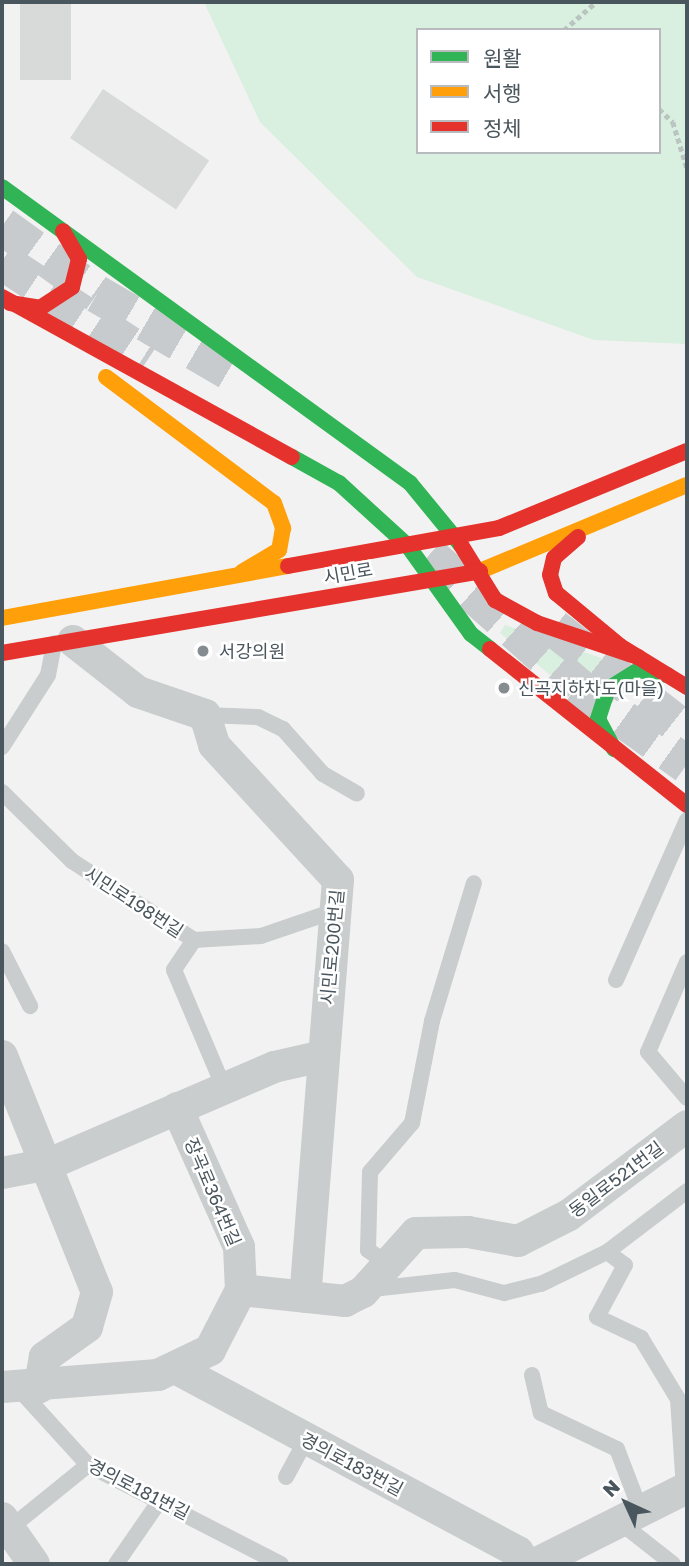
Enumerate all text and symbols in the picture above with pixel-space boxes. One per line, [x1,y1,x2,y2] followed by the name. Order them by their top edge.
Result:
[416,28,661,154] legend
[483,45,522,71] text: 원활
[483,80,522,106] text: 서행
[483,115,522,141] text: 정체
[322,558,374,588] street label: 시민로
[219,640,285,662] place label: 서강의원
[193,641,213,661] marker: 서강의원
[518,677,664,699] place label: 신곡지하차도(마을)
[496,680,512,696] marker: 신곡지하차도(마을)
[81,862,187,942] street label: 시민로198번길
[316,888,348,1006] street label: 시민로200번길
[181,1135,245,1249] street label: 장곡로364번길
[565,1137,667,1221] street label: 동일로521번길
[297,1428,407,1500] street label: 경의로183번길
[85,1454,193,1524] street label: 경의로181번길
[591,1468,661,1538] north arrow
[598,1475,624,1501] text: N

